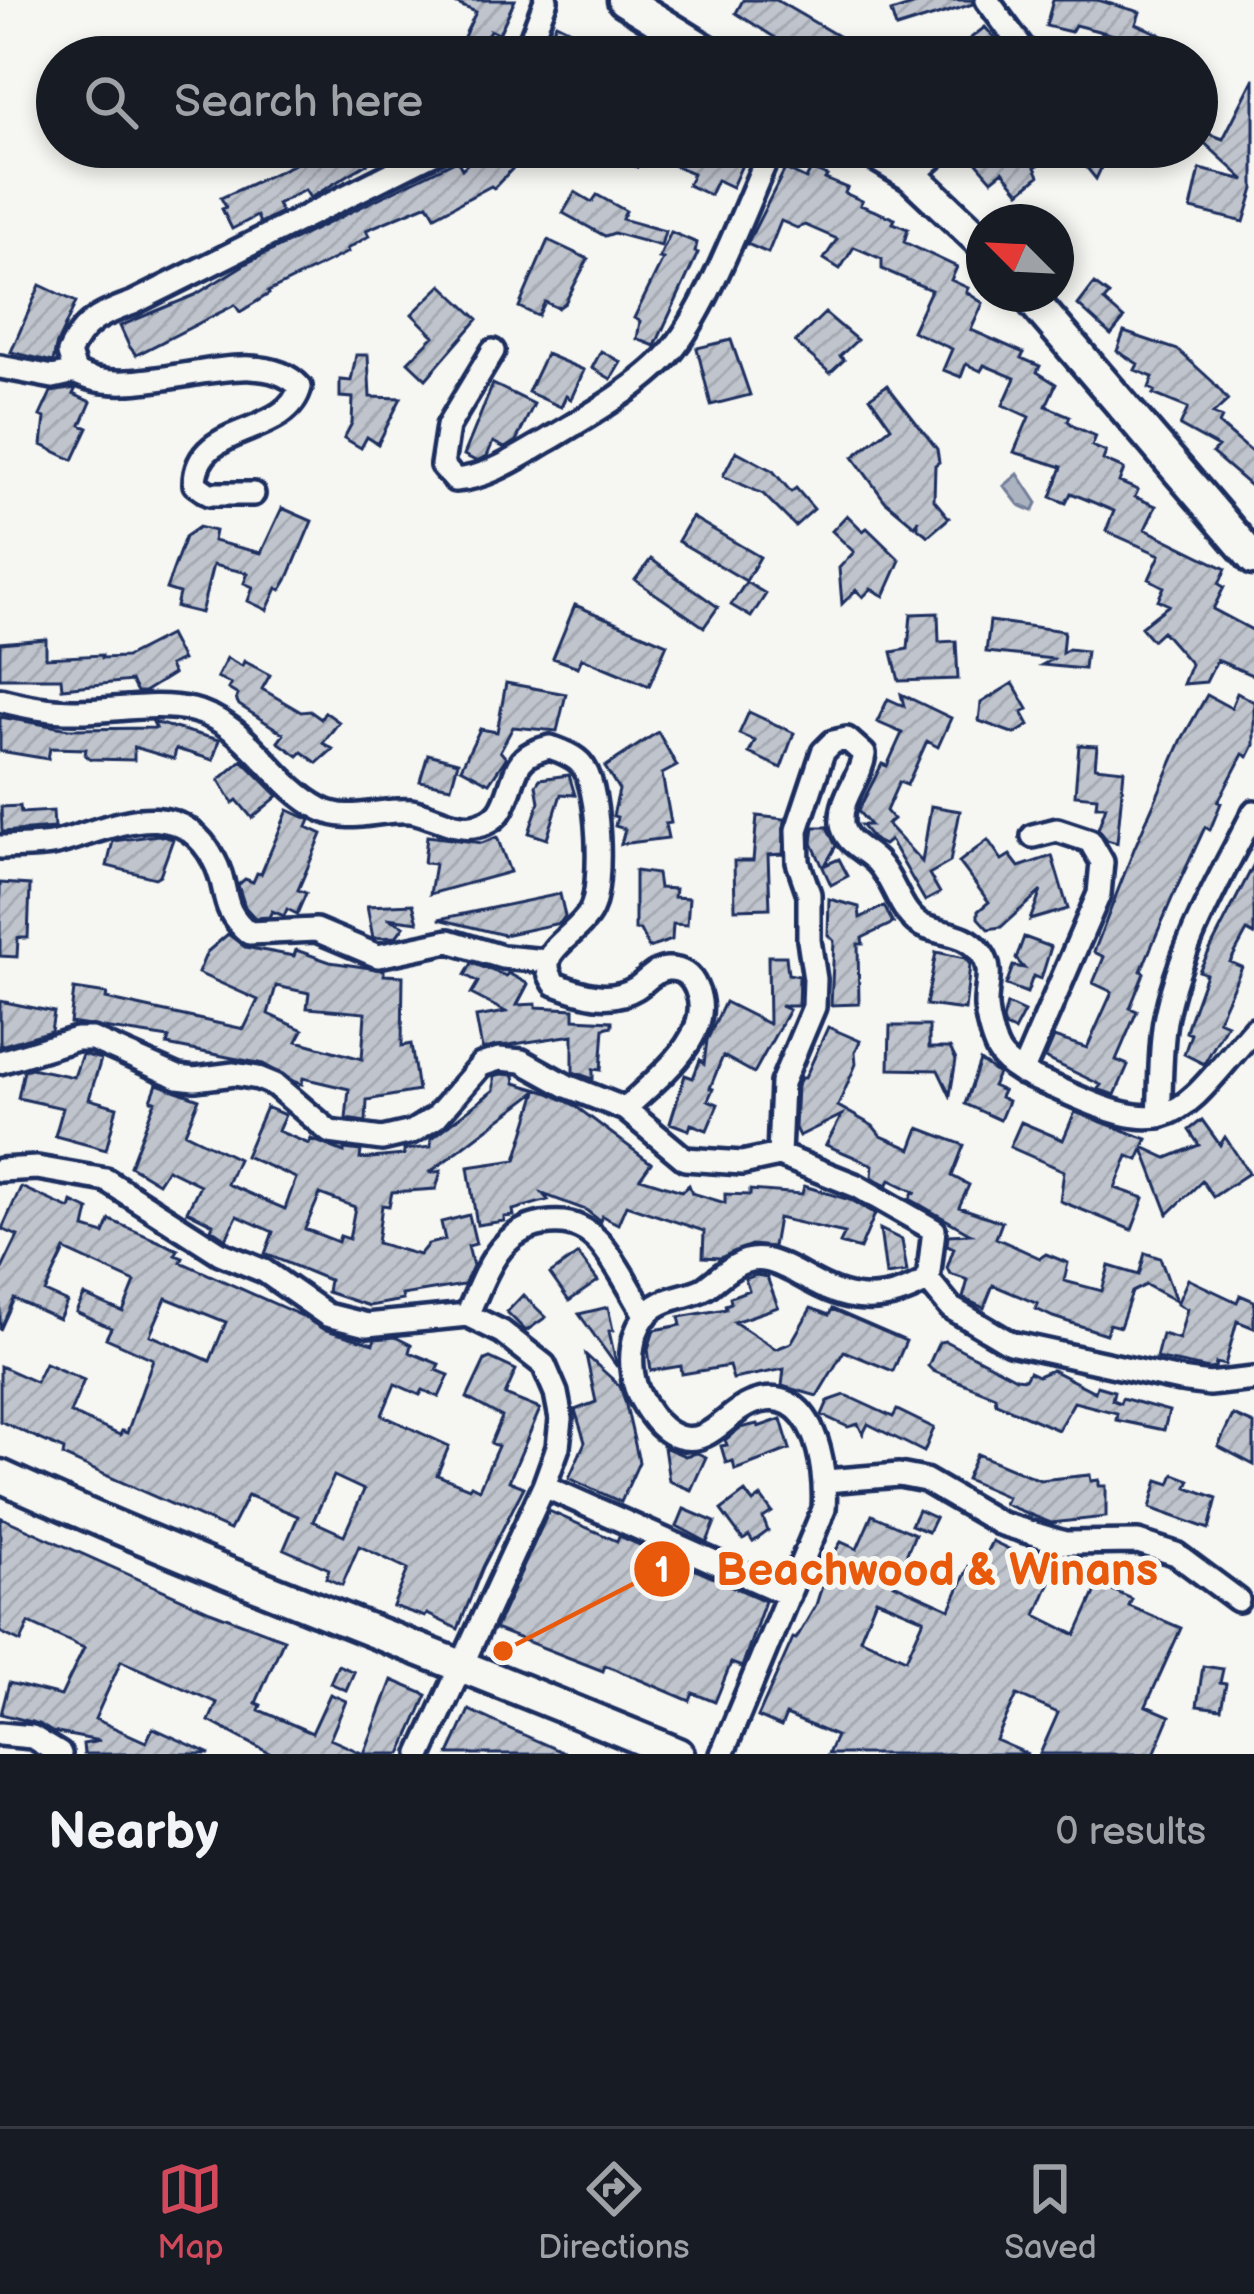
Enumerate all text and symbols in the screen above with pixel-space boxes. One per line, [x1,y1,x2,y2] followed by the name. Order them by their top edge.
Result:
[36,36,1218,168] search box
[78,69,144,135] icon: search
[174,75,423,130] text: Search here
[966,204,1074,312] north arrow
[632,1529,1183,1610] callout: Beachwood & Winans
[716,1544,1158,1599] text: Beachwood & Winans
[654,1550,670,1593] text: 1
[48,1802,219,1863] text: Nearby
[1055,1809,1206,1856] text: 0 results
[157,2156,224,2268] tab: Map
[538,2156,690,2268] tab: Directions
[1004,2156,1097,2268] tab: Saved

